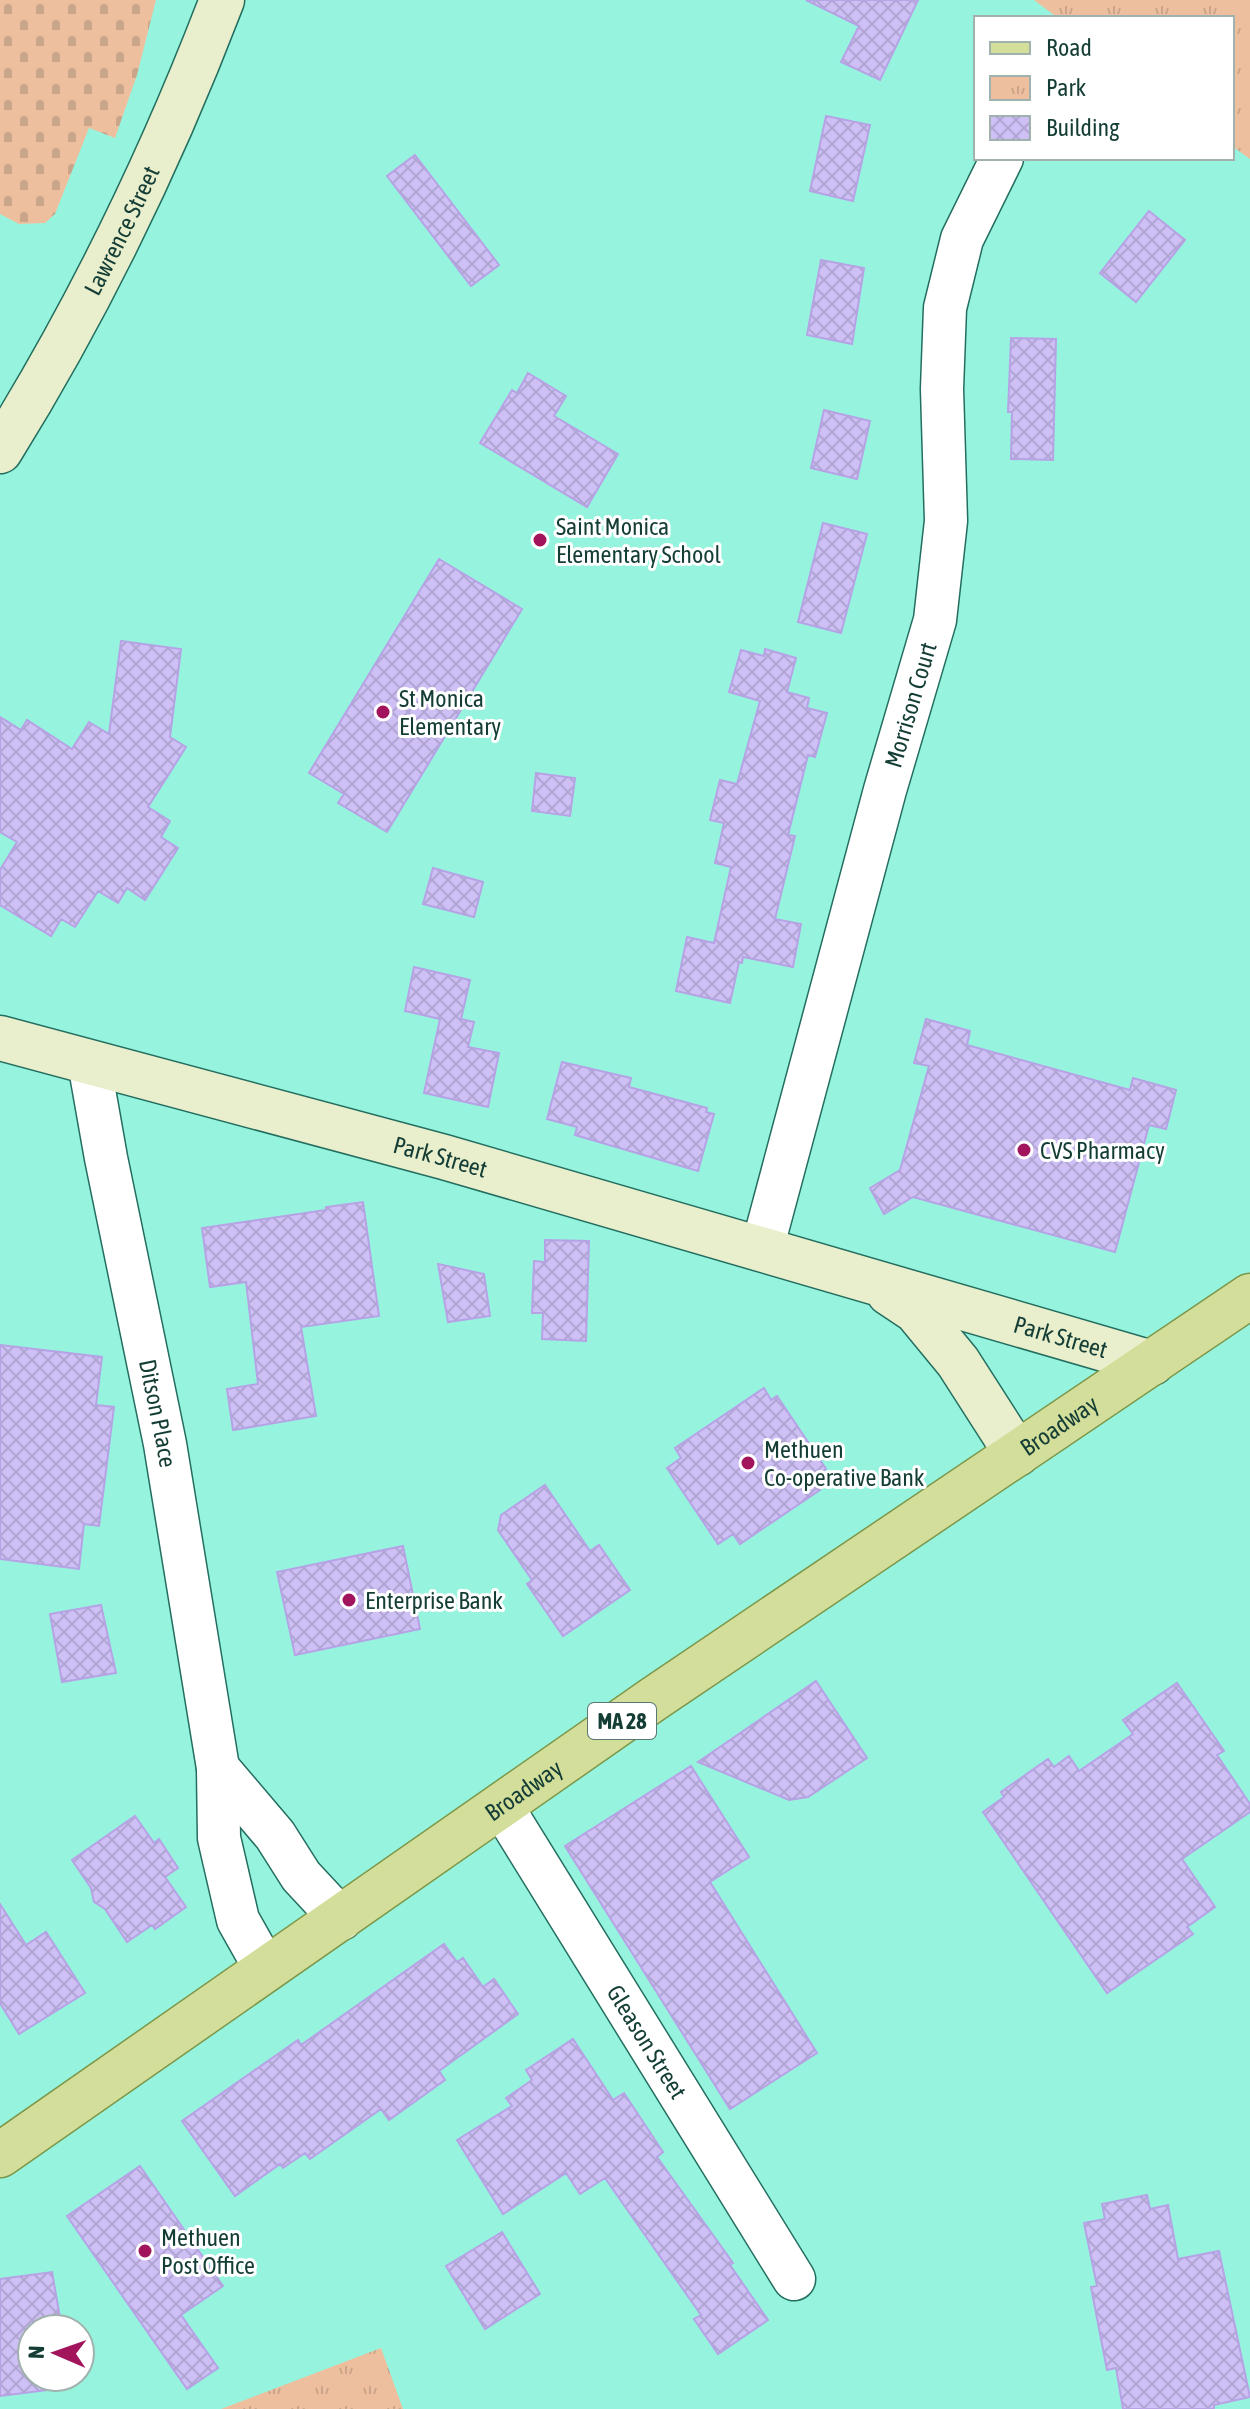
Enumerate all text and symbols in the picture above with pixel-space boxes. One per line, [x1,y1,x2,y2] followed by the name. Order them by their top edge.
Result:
[974,16,1234,160] legend
[1046,34,1092,61] text: Road
[1046,74,1087,101] text: Park
[1046,114,1120,141] text: Building
[78,162,164,299] street label: Lawrence Street
[556,513,722,568] place label: Saint Monica Elementary School
[531,531,549,549] marker: Saint Monica Elementary School
[879,639,941,771] street label: Morrison Court
[399,685,501,740] place label: St Monica Elementary
[374,703,392,721] marker: St Monica Elementary
[391,1131,490,1182] street label: Park Street
[1040,1137,1165,1164] place label: CVS Pharmacy
[1015,1141,1033,1159] marker: CVS Pharmacy
[1011,1310,1111,1363] street label: Park Street
[134,1357,182,1469] street label: Ditson Place
[1015,1389,1103,1461] street label: Broadway
[764,1436,925,1491] place label: Methuen Co-operative Bank
[739,1454,757,1472] marker: Methuen Co-operative Bank
[365,1587,503,1614] place label: Enterprise Bank
[340,1591,358,1609] marker: Enterprise Bank
[588,1703,656,1739] road number: MA 28
[480,1754,567,1826] street label: Broadway
[602,1980,692,2103] street label: Gleason Street
[161,2224,255,2279] place label: Methuen Post Office
[136,2242,154,2260] marker: Methuen Post Office
[16,2313,96,2393] north arrow
[23,2345,49,2359] text: N

